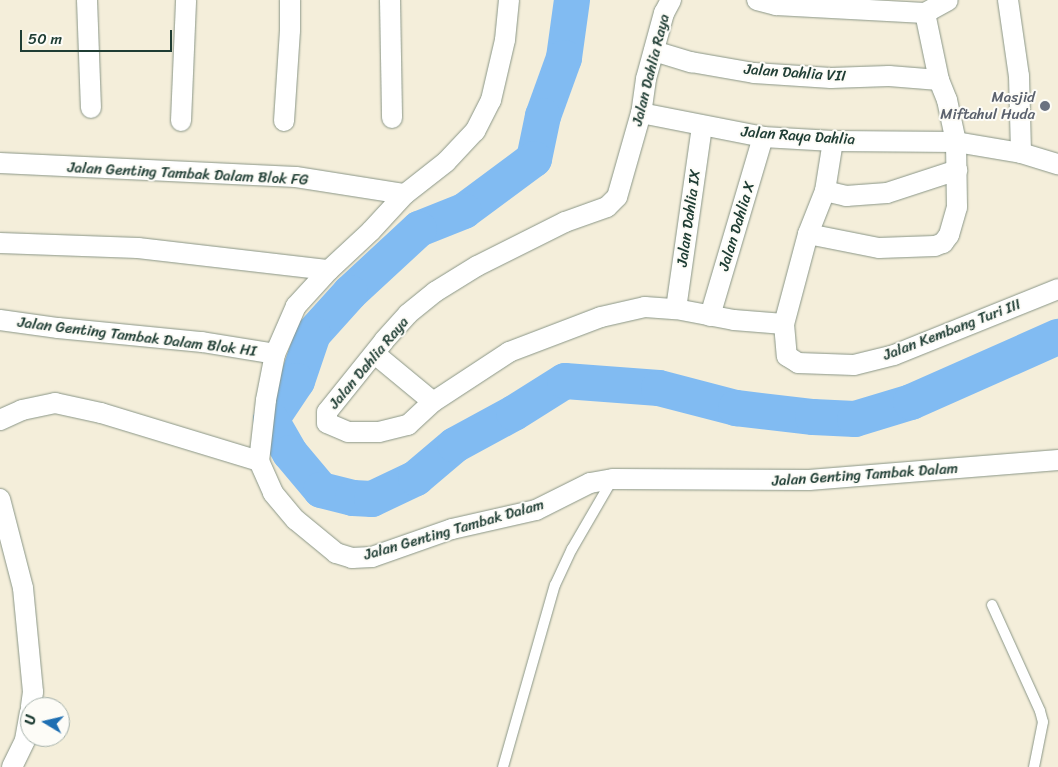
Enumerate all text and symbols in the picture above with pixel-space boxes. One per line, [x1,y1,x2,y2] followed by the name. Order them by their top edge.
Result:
[628,12,674,128] street label: Jalan Dahlia Raya
[22,20,175,52] scale bar
[28,26,62,52] text: 50 m
[743,60,847,86] street label: Jalan Dahlia VII
[940,88,1035,123] place label: Masjid Miftahul Huda
[1039,100,1051,112] marker: Masjid Miftahul Huda
[740,123,856,149] street label: Jalan Raya Dahlia
[67,159,309,189] street label: Jalan Genting Tambak Dalam Blok FG
[673,168,705,268] street label: Jalan Dahlia IX
[715,179,759,273] street label: Jalan Dahlia X
[880,295,1024,365] street label: Jalan Kembang Turi III
[16,313,258,361] street label: Jalan Genting Tambak Dalam Blok HI
[325,313,413,413] street label: Jalan Dahlia Raya
[771,459,959,491] street label: Jalan Genting Tambak Dalam
[362,496,546,564] street label: Jalan Genting Tambak Dalam
[20,697,70,747] north arrow
[18,713,44,726] text: U

